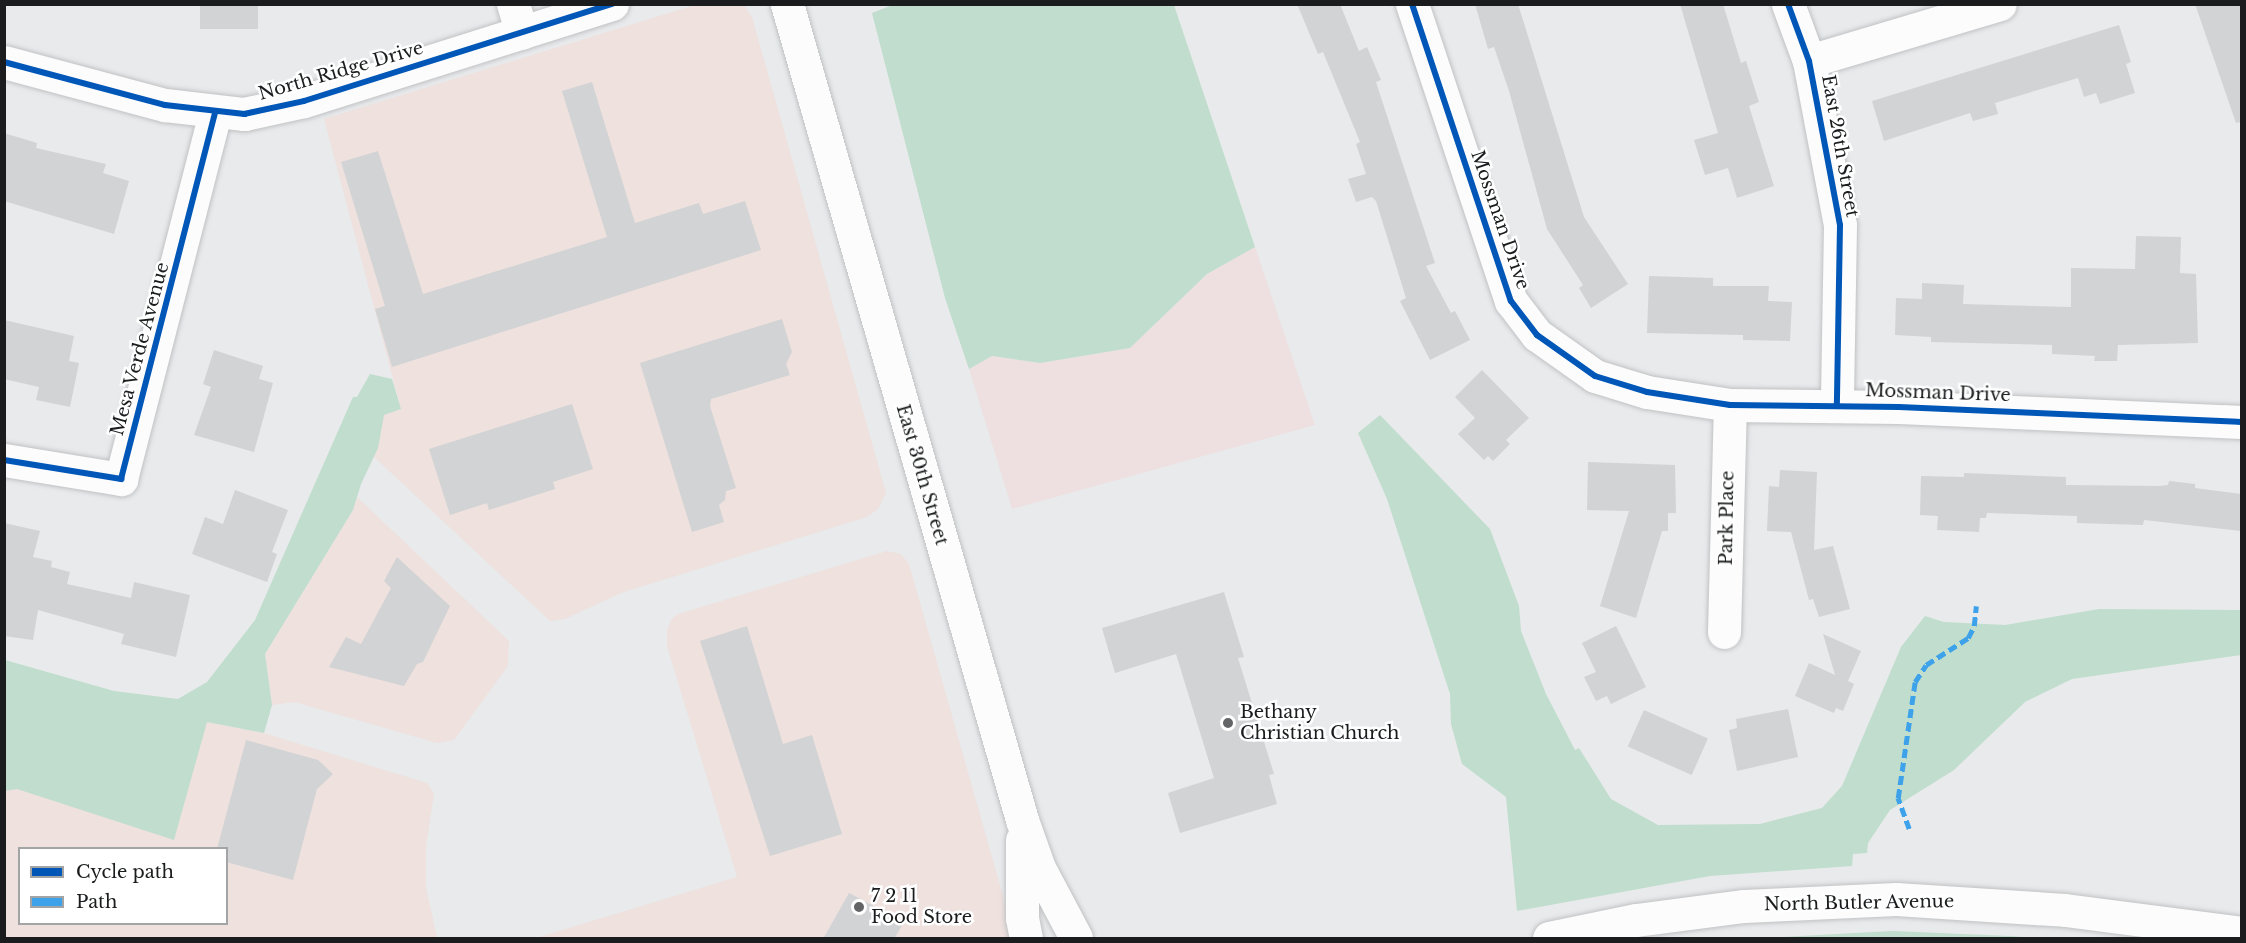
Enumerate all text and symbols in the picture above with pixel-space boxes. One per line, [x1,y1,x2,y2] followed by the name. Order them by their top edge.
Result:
[256,37,426,105] street label: North Ridge Drive
[1817,73,1863,219] street label: East 26th Street
[1466,148,1534,292] street label: Mossman Drive
[106,259,174,439] street label: Mesa Verde Avenue
[1865,380,2011,406] street label: Mossman Drive
[892,402,952,548] street label: East 30th Street
[1715,470,1739,566] street label: Park Place
[1240,702,1399,744] place label: Bethany Christian Church
[1221,716,1235,730] marker: Bethany Christian Church
[18,847,228,925] legend
[76,861,174,883] text: Cycle path
[871,886,972,928] place label: 7 2 11 Food Store
[76,891,117,913] text: Path
[1763,891,1955,915] street label: North Butler Avenue
[852,900,866,914] marker: 7 2 11 Food Store

